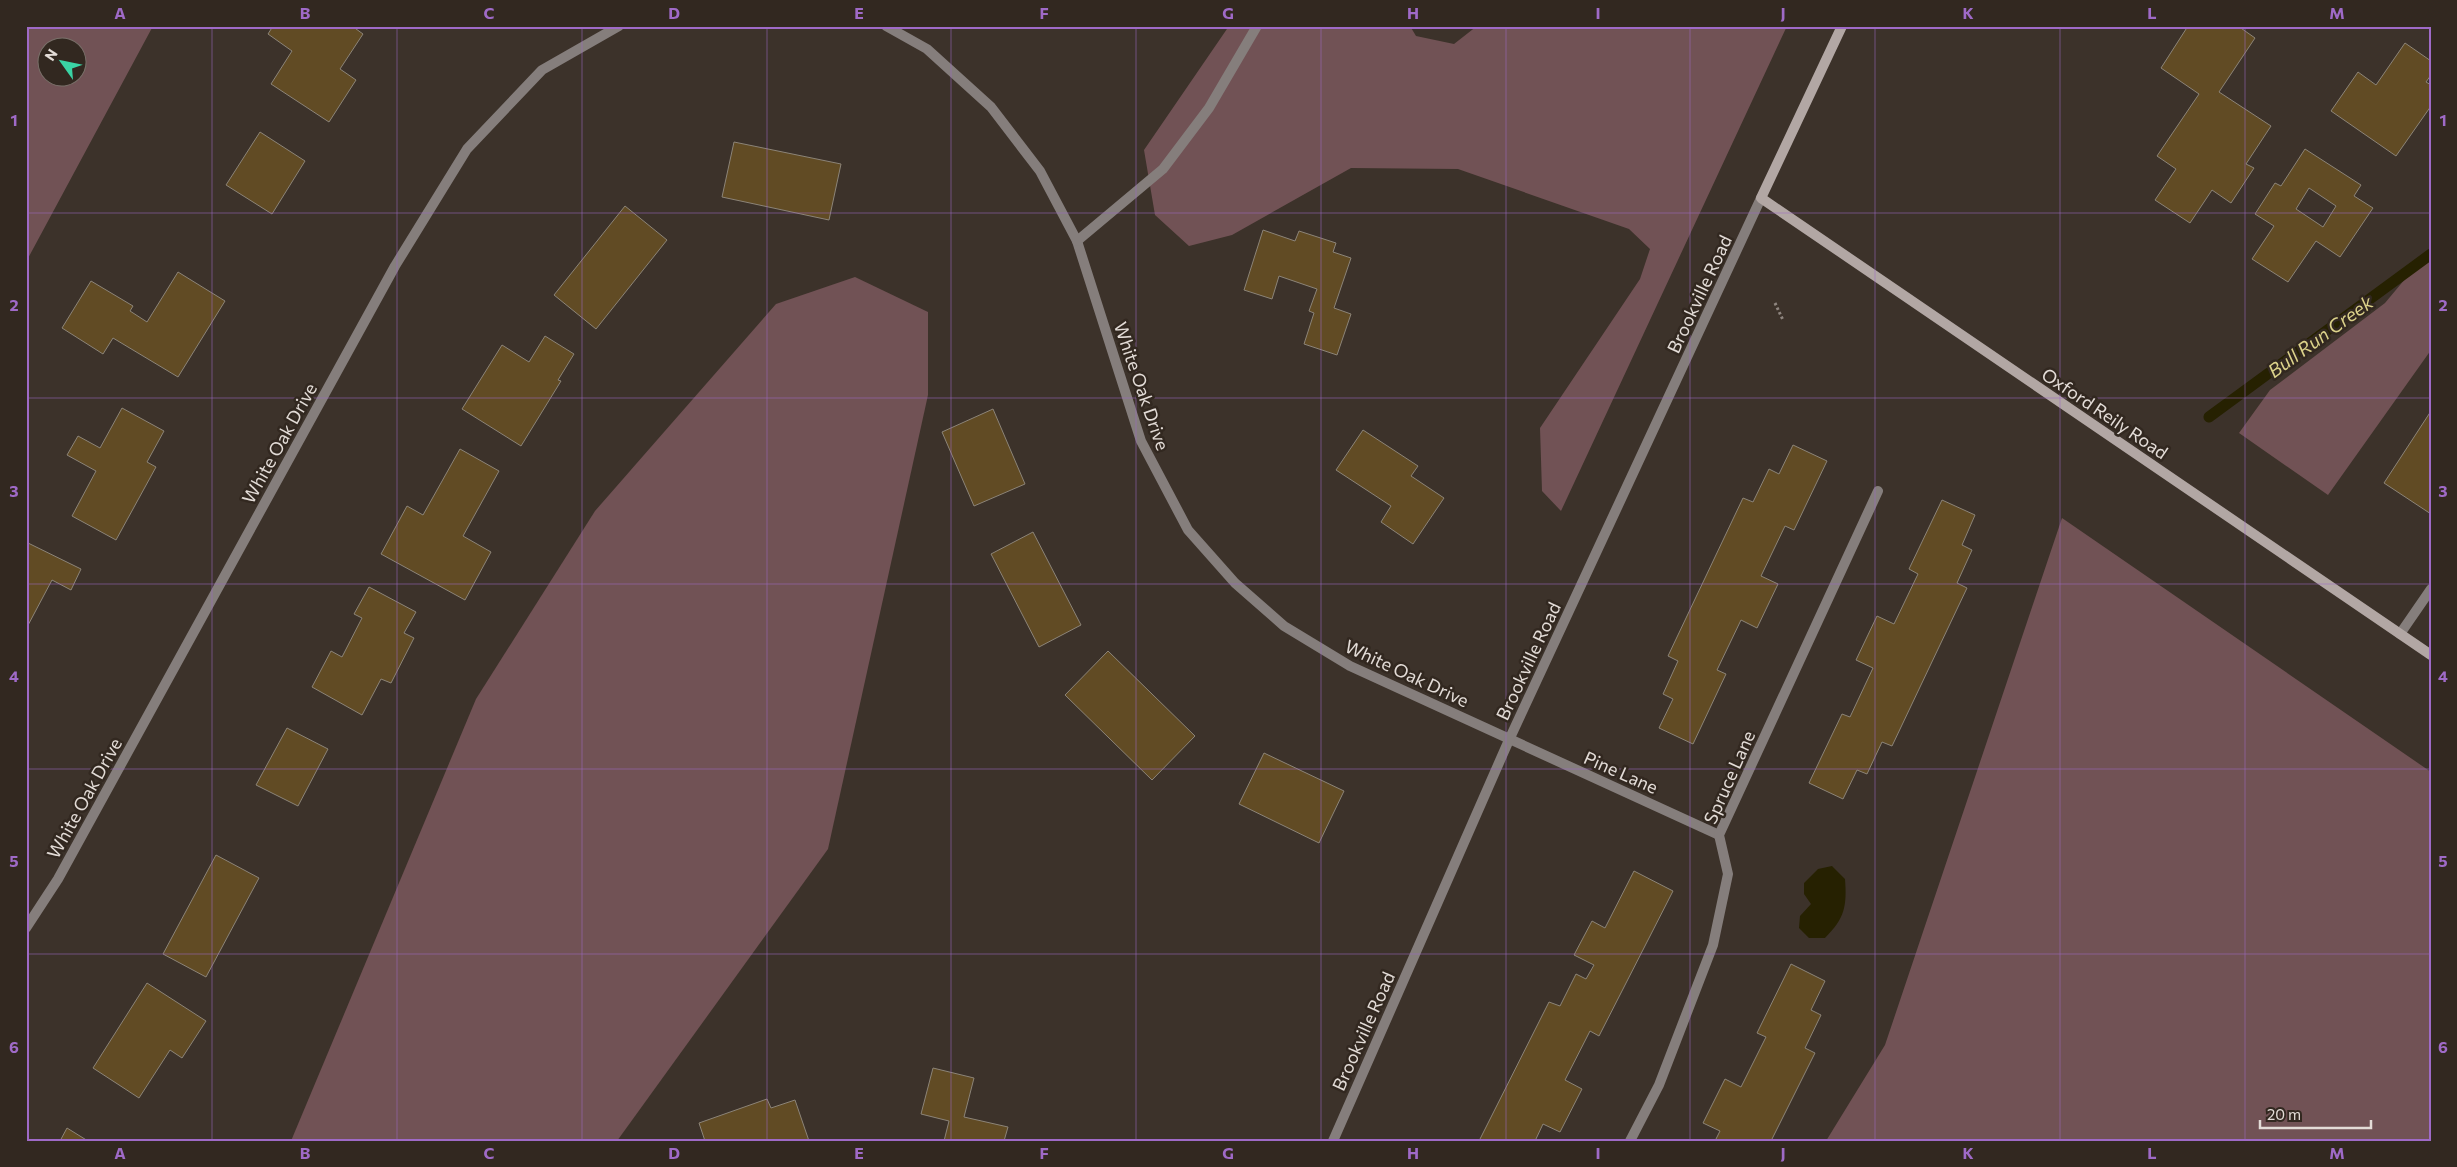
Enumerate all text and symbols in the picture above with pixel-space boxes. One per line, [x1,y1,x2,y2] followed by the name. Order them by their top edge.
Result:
[114,3,126,22] text: A
[300,3,311,22] text: B
[484,3,495,22] text: C
[668,3,680,22] text: D
[854,3,864,22] text: E
[1039,3,1049,22] text: F
[1222,3,1234,22] text: G
[1407,3,1419,22] text: H
[1595,3,1601,22] text: I
[1780,3,1786,22] text: J
[1962,3,1974,22] text: K
[2147,3,2157,22] text: L
[2329,3,2345,22] text: M
[38,38,88,88] north arrow
[41,46,61,64] text: N
[10,110,18,129] text: 1
[2439,110,2447,129] text: 1
[1662,231,1736,357] street label: Brookville Road
[2263,290,2378,382] water label: Bull Run Creek
[9,295,19,314] text: 2
[2438,295,2448,314] text: 2
[1110,319,1174,453] street label: White Oak Drive
[2038,363,2172,463] street label: Oxford Reily Road
[237,379,321,507] street label: White Oak Drive
[9,481,19,500] text: 3
[2438,481,2448,500] text: 3
[1491,598,1565,724] street label: Brookville Road
[1341,635,1473,711] street label: White Oak Drive
[9,666,19,685] text: 4
[2438,666,2448,685] text: 4
[1699,727,1759,827] street label: Spruce Lane
[42,734,126,862] street label: White Oak Drive
[1581,746,1661,798] street label: Pine Lane
[9,851,19,870] text: 5
[2438,851,2448,870] text: 5
[1327,968,1399,1094] street label: Brookville Road
[9,1037,19,1056] text: 6
[2438,1037,2448,1056] text: 6
[2260,1097,2371,1129] scale bar
[2267,1105,2301,1123] text: 20 m
[114,1143,126,1162] text: A
[300,1143,311,1162] text: B
[484,1143,495,1162] text: C
[668,1143,680,1162] text: D
[854,1143,864,1162] text: E
[1039,1143,1049,1162] text: F
[1222,1143,1234,1162] text: G
[1407,1143,1419,1162] text: H
[1595,1143,1601,1162] text: I
[1780,1143,1786,1162] text: J
[1962,1143,1974,1162] text: K
[2147,1143,2157,1162] text: L
[2329,1143,2345,1162] text: M

